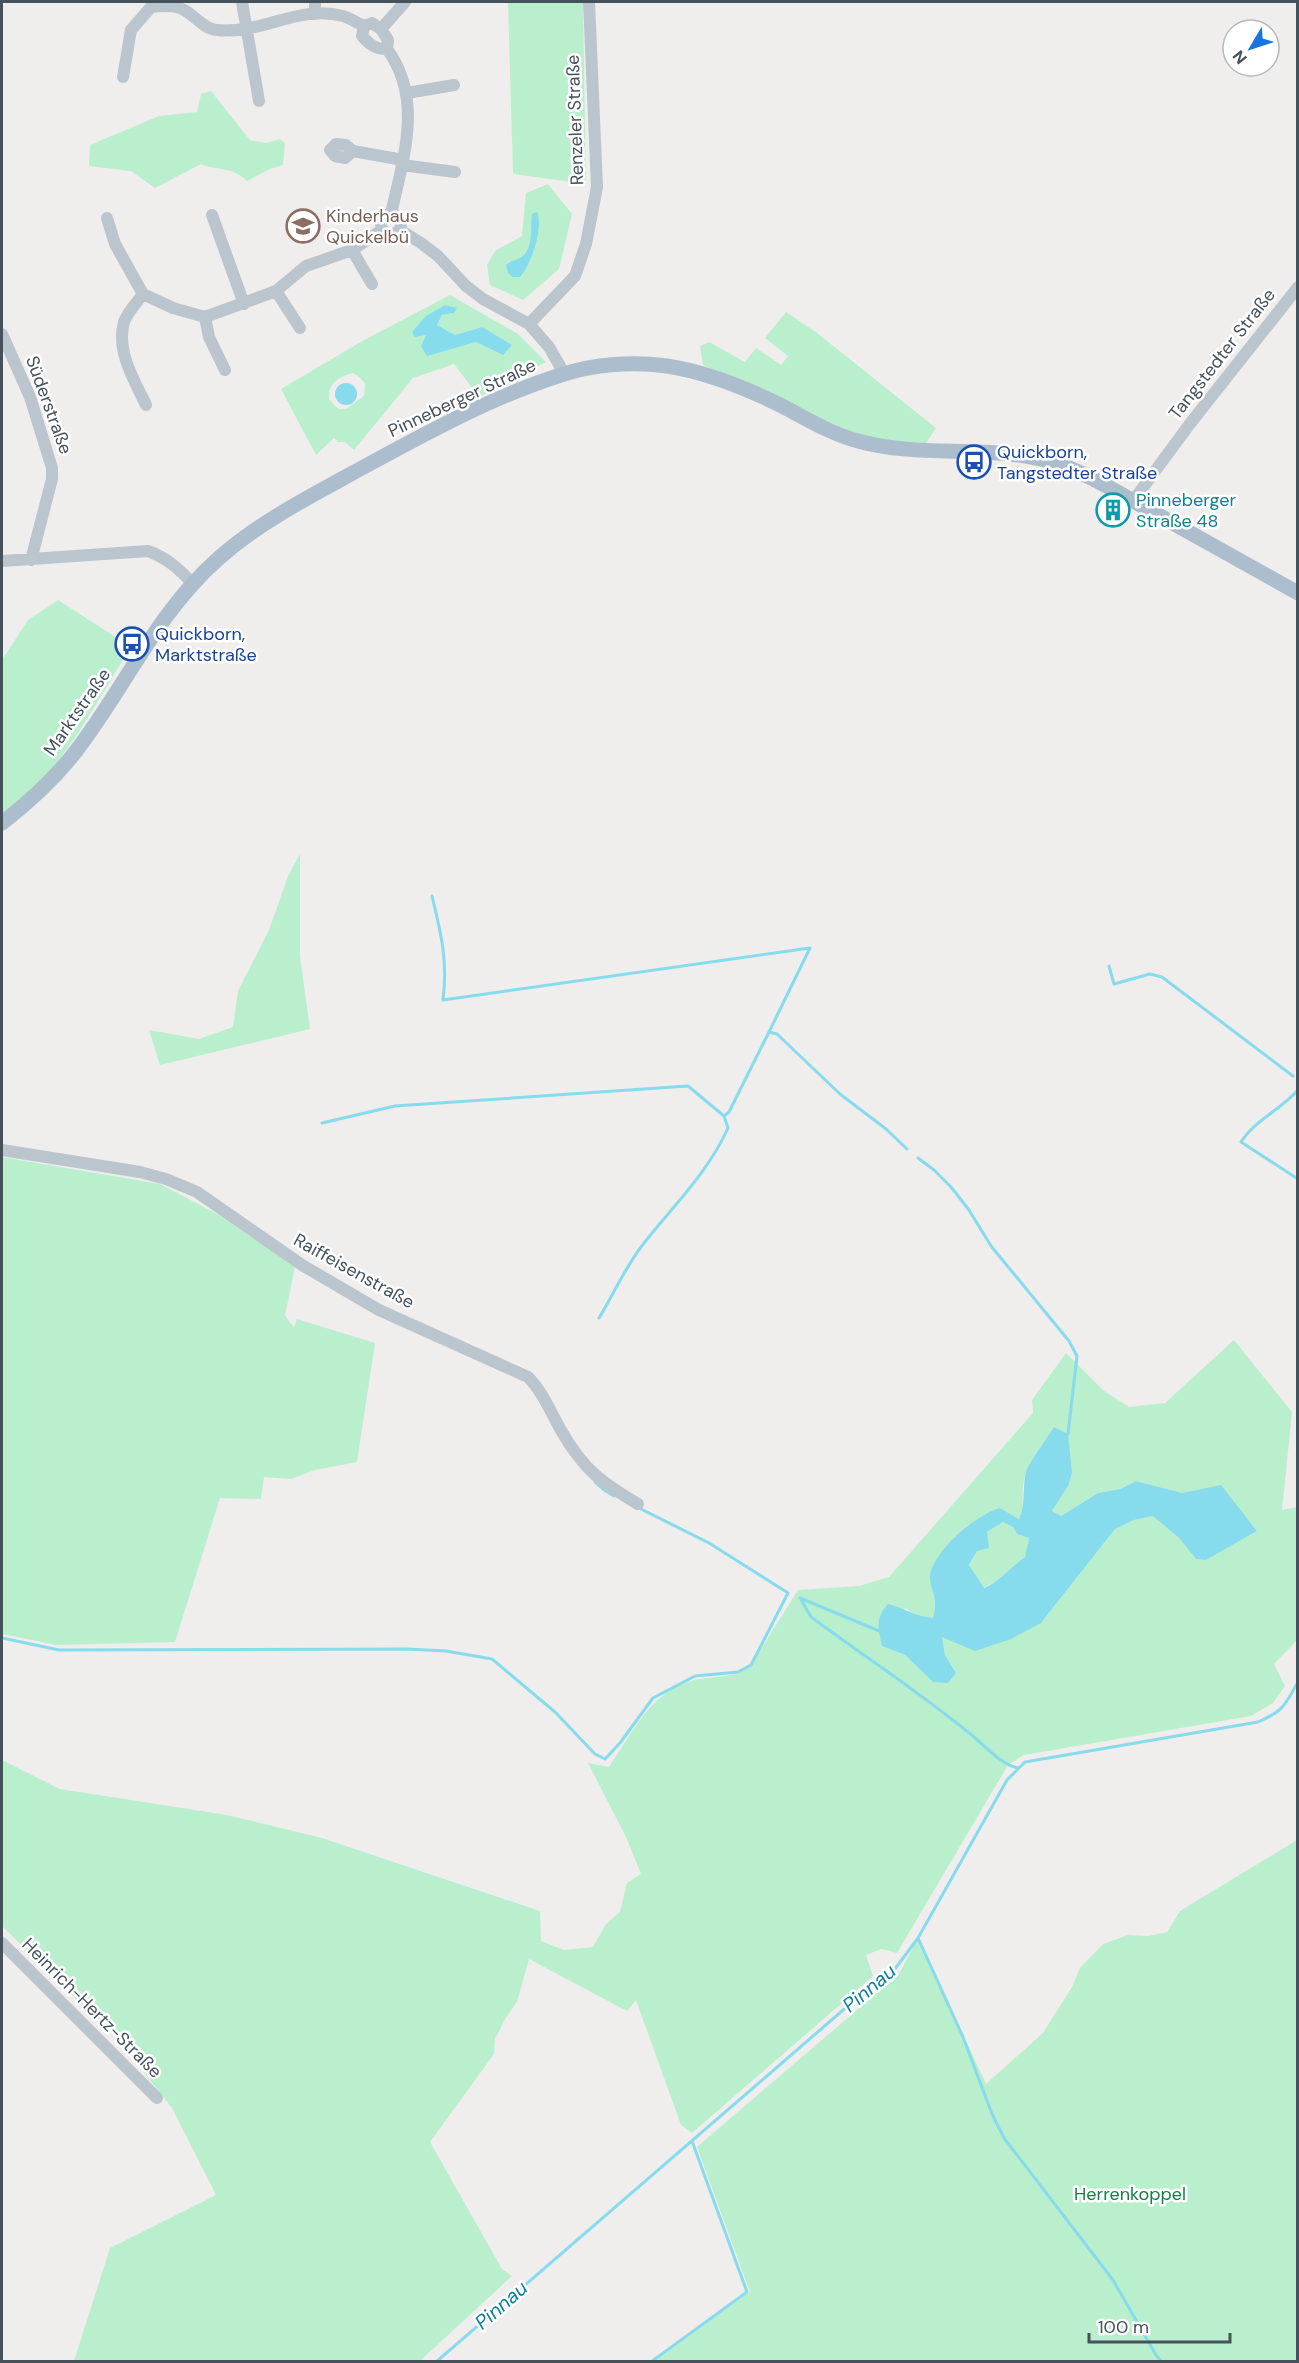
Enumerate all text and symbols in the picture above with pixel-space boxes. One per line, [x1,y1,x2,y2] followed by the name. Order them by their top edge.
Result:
[1221,18,1281,78] north arrow
[1228,46,1252,68] text: N
[561,54,589,186] street label: Renzeler Straße
[326,204,419,249] place label: Kinderhaus Quickelbü
[285,208,321,244] school or university icon: Kinderhaus Quickelbü
[1163,283,1281,425] street label: Tangstedter Straße
[20,353,78,457] street label: Süderstraße
[384,353,540,443] street label: Pinneberger Straße
[997,440,1157,485] place label: Quickborn, Tangstedter Straße
[956,444,992,480] bus stop icon: Quickborn, Tangstedter Straße
[1136,488,1236,533] place label: Pinneberger Straße 48
[1095,492,1131,528] building icon: Pinneberger Straße 48
[155,622,257,667] place label: Quickborn, Marktstraße
[114,626,150,662] bus stop icon: Quickborn, Marktstraße
[38,663,116,761] street label: Marktstraße
[289,1228,419,1314] street label: Raiffeisenstraße
[17,1933,167,2083] street label: Heinrich-Hertz-Straße
[837,1958,901,2018] water label: Pinnau
[1074,2182,1186,2206] park label: Herrenkoppel
[469,2275,533,2335] water label: Pinnau
[1089,2306,1230,2344] scale bar
[1098,2315,1149,2339] text: 100 m

